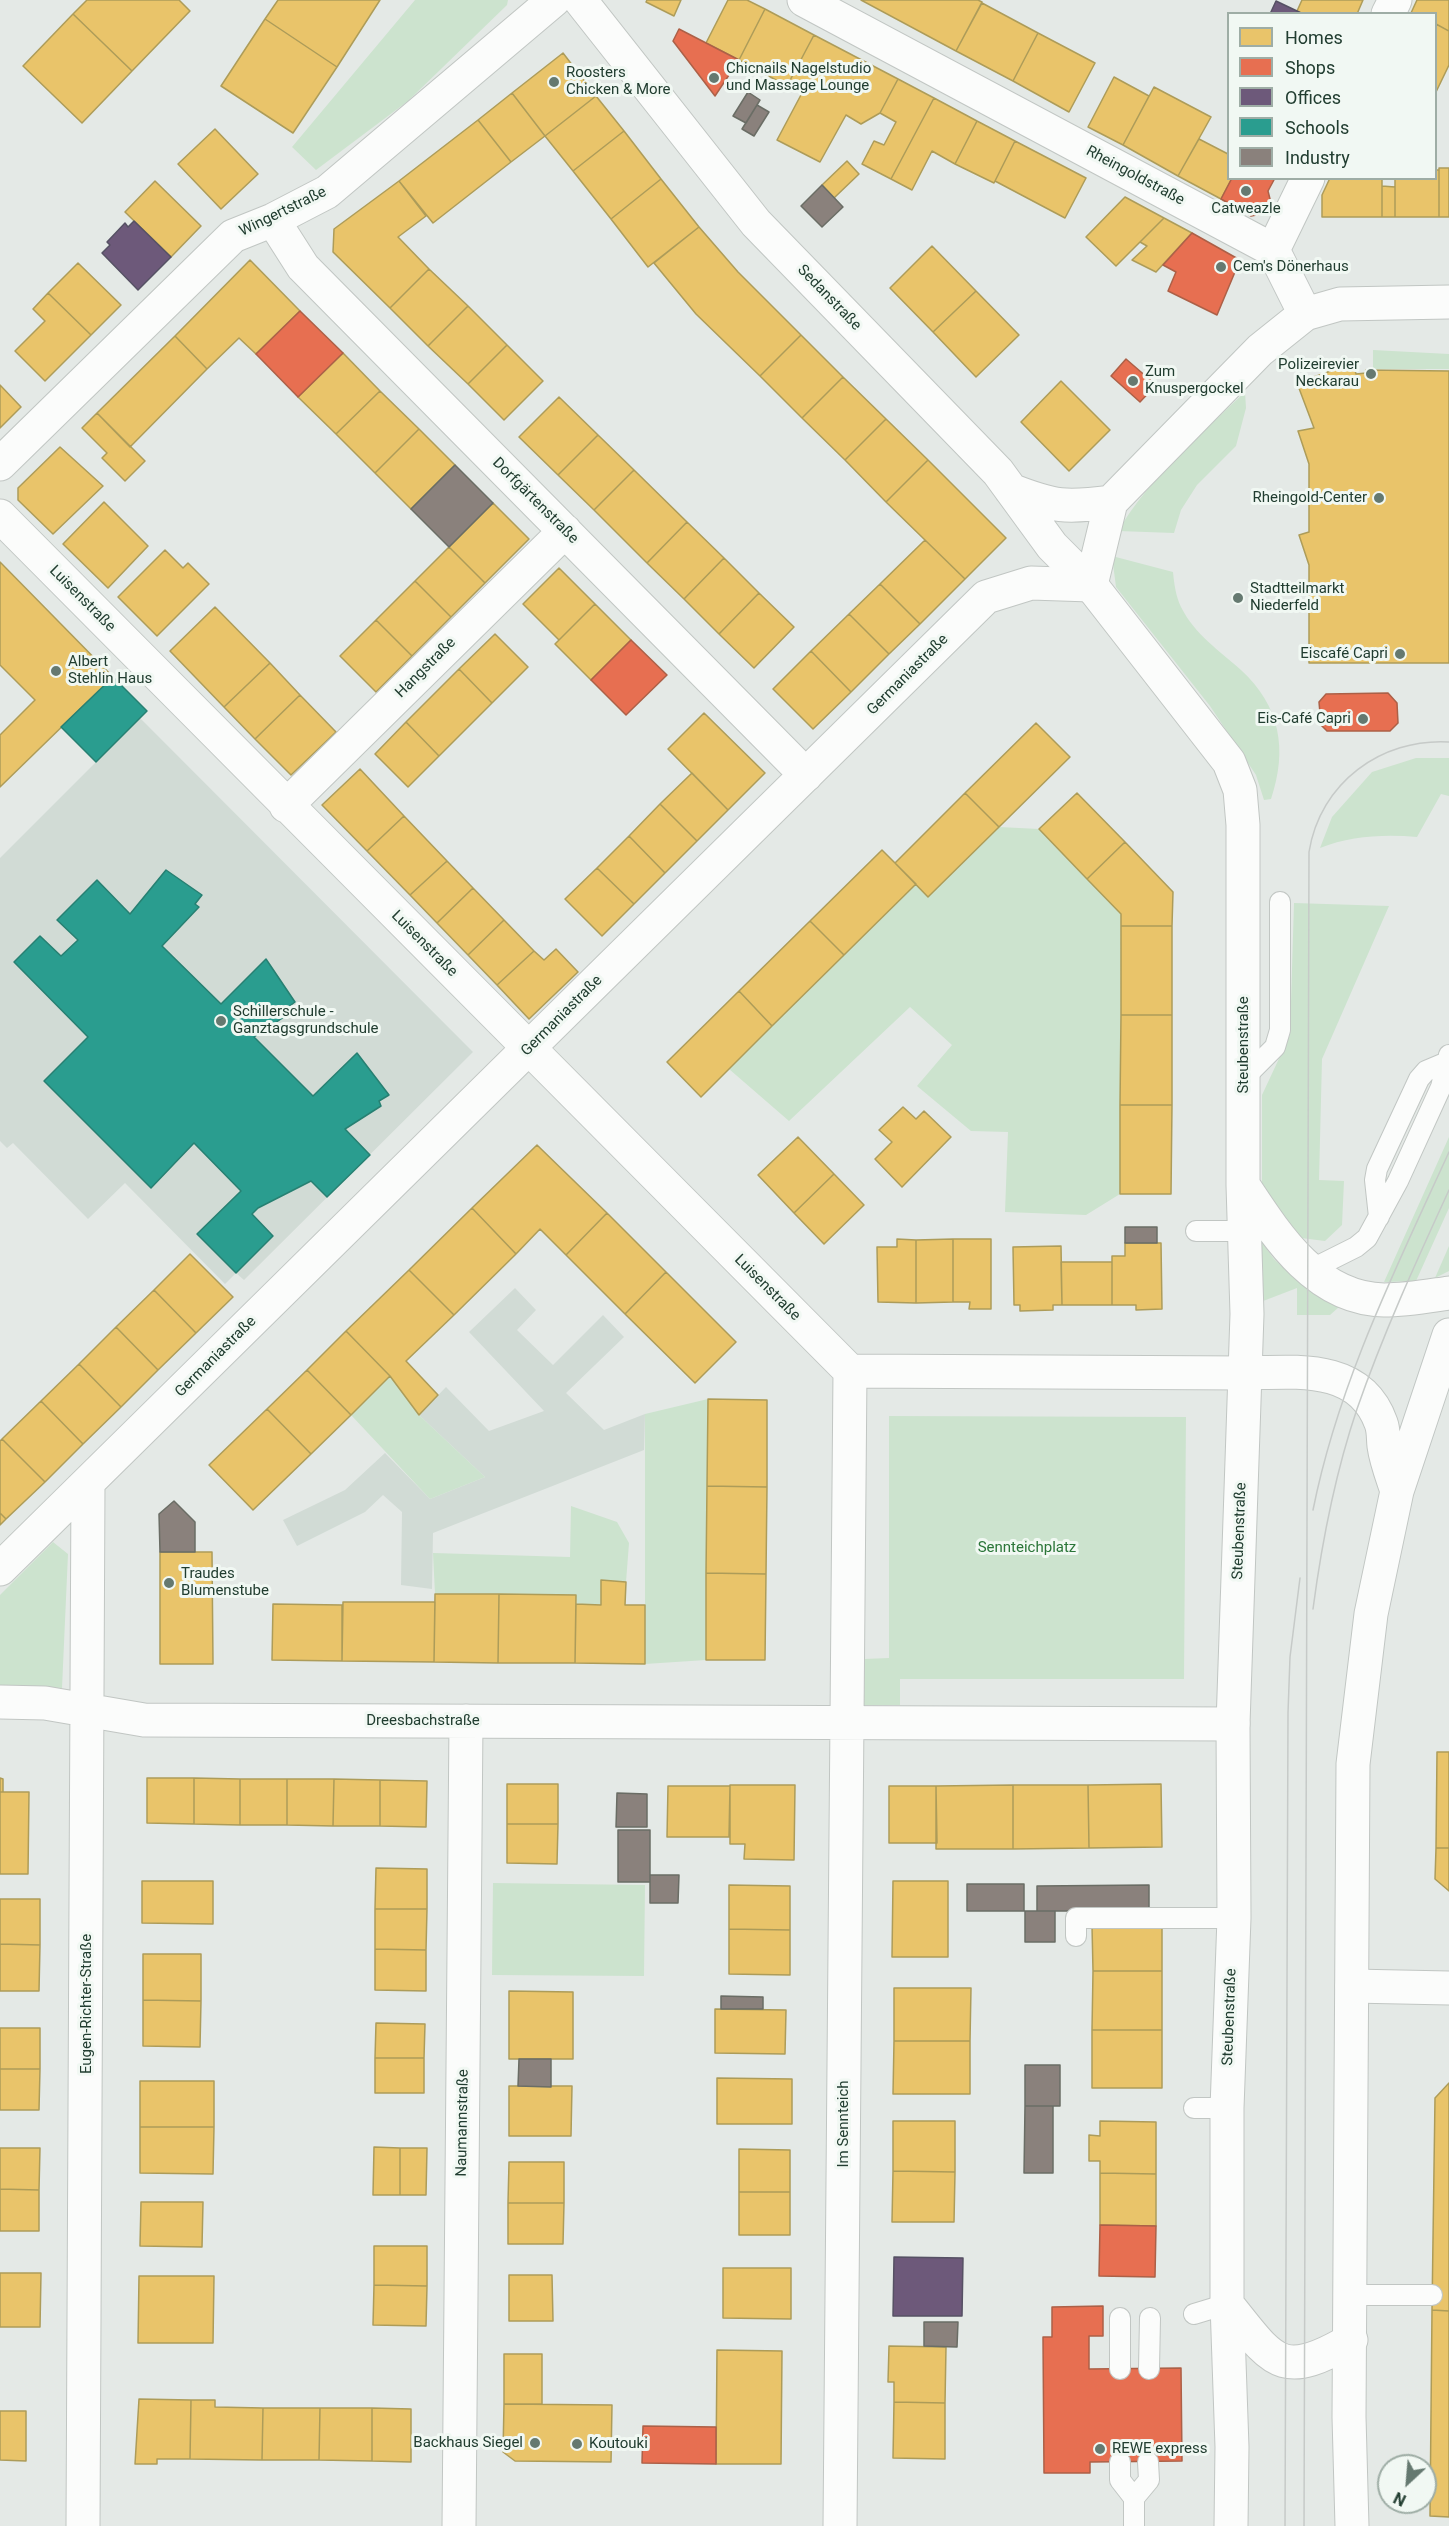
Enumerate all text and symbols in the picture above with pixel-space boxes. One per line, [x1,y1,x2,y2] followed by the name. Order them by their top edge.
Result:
[1227,12,1437,180] legend
[1285,27,1343,48] text: Homes
[1285,57,1335,78] text: Shops
[726,60,871,95] place label: Chicnails Nagelstudio und Massage Lounge
[566,64,671,99] place label: Roosters Chicken & More
[707,71,721,85] marker: Chicnails Nagelstudio und Massage Lounge
[547,75,561,89] marker: Roosters Chicken & More
[1285,87,1341,108] text: Offices
[1285,117,1349,138] text: Schools
[1083,142,1187,210] street label: Rheingoldstraße
[1285,147,1350,168] text: Industry
[237,183,329,241] street label: Wingertstraße
[1239,184,1253,198] marker: Catweazle
[1211,200,1281,218] place label: Catweazle
[1233,258,1349,276] place label: Cem's Dönerhaus
[1214,260,1228,274] marker: Cem's Dönerhaus
[793,261,865,335] street label: Sedanstraße
[1278,356,1359,391] place label: Polizeirevier Neckarau
[1145,363,1244,398] place label: Zum Knuspergockel
[1364,367,1378,381] marker: Polizeirevier Neckarau
[1126,374,1140,388] marker: Zum Knuspergockel
[488,454,582,548] street label: Dorfgärtenstraße
[1252,489,1367,507] place label: Rheingold-Center
[1372,491,1386,505] marker: Rheingold-Center
[45,562,119,636] street label: Luisenstraße
[1250,580,1344,615] place label: Stadtteilmarkt Niederfeld
[1231,591,1245,605] marker: Stadtteilmarkt Niederfeld
[864,631,952,719] street label: Germaniastraße
[392,634,460,702] street label: Hangstraße
[1300,645,1388,663] place label: Eiscafé Capri
[1393,647,1407,661] marker: Eiscafé Capri
[68,653,152,688] place label: Albert Stehlin Haus
[49,664,63,678] marker: Albert Stehlin Haus
[1257,710,1351,728] place label: Eis-Café Capri
[1356,712,1370,726] marker: Eis-Café Capri
[387,907,461,981] street label: Luisenstraße
[518,972,606,1060] street label: Germaniastraße
[1235,996,1253,1094] street label: Steubenstraße
[233,1003,379,1038] place label: Schillerschule - Ganztagsgrundschule
[214,1014,228,1028] marker: Schillerschule - Ganztagsgrundschule
[730,1251,804,1325] street label: Luisenstraße
[172,1313,260,1401] street label: Germaniastraße
[1229,1482,1251,1580] street label: Steubenstraße
[978,1539,1076,1557] park label: Sennteichplatz
[181,1565,269,1600] place label: Traudes Blumenstube
[162,1576,176,1590] marker: Traudes Blumenstube
[366,1712,480,1730] street label: Dreesbachstraße
[78,1934,96,2074] street label: Eugen-Richter-Straße
[1219,1968,1241,2066] street label: Steubenstraße
[453,2069,473,2177] street label: Naumannstraße
[835,2080,853,2168] street label: Im Sennteich
[413,2434,523,2452] place label: Backhaus Siegel
[589,2435,648,2453] place label: Koutouki
[528,2436,542,2450] marker: Backhaus Siegel
[570,2437,584,2451] marker: Koutouki
[1112,2440,1208,2458] place label: REWE express
[1093,2442,1107,2456] marker: REWE express
[1377,2454,1437,2514] north arrow
[1391,2488,1409,2510] text: N

